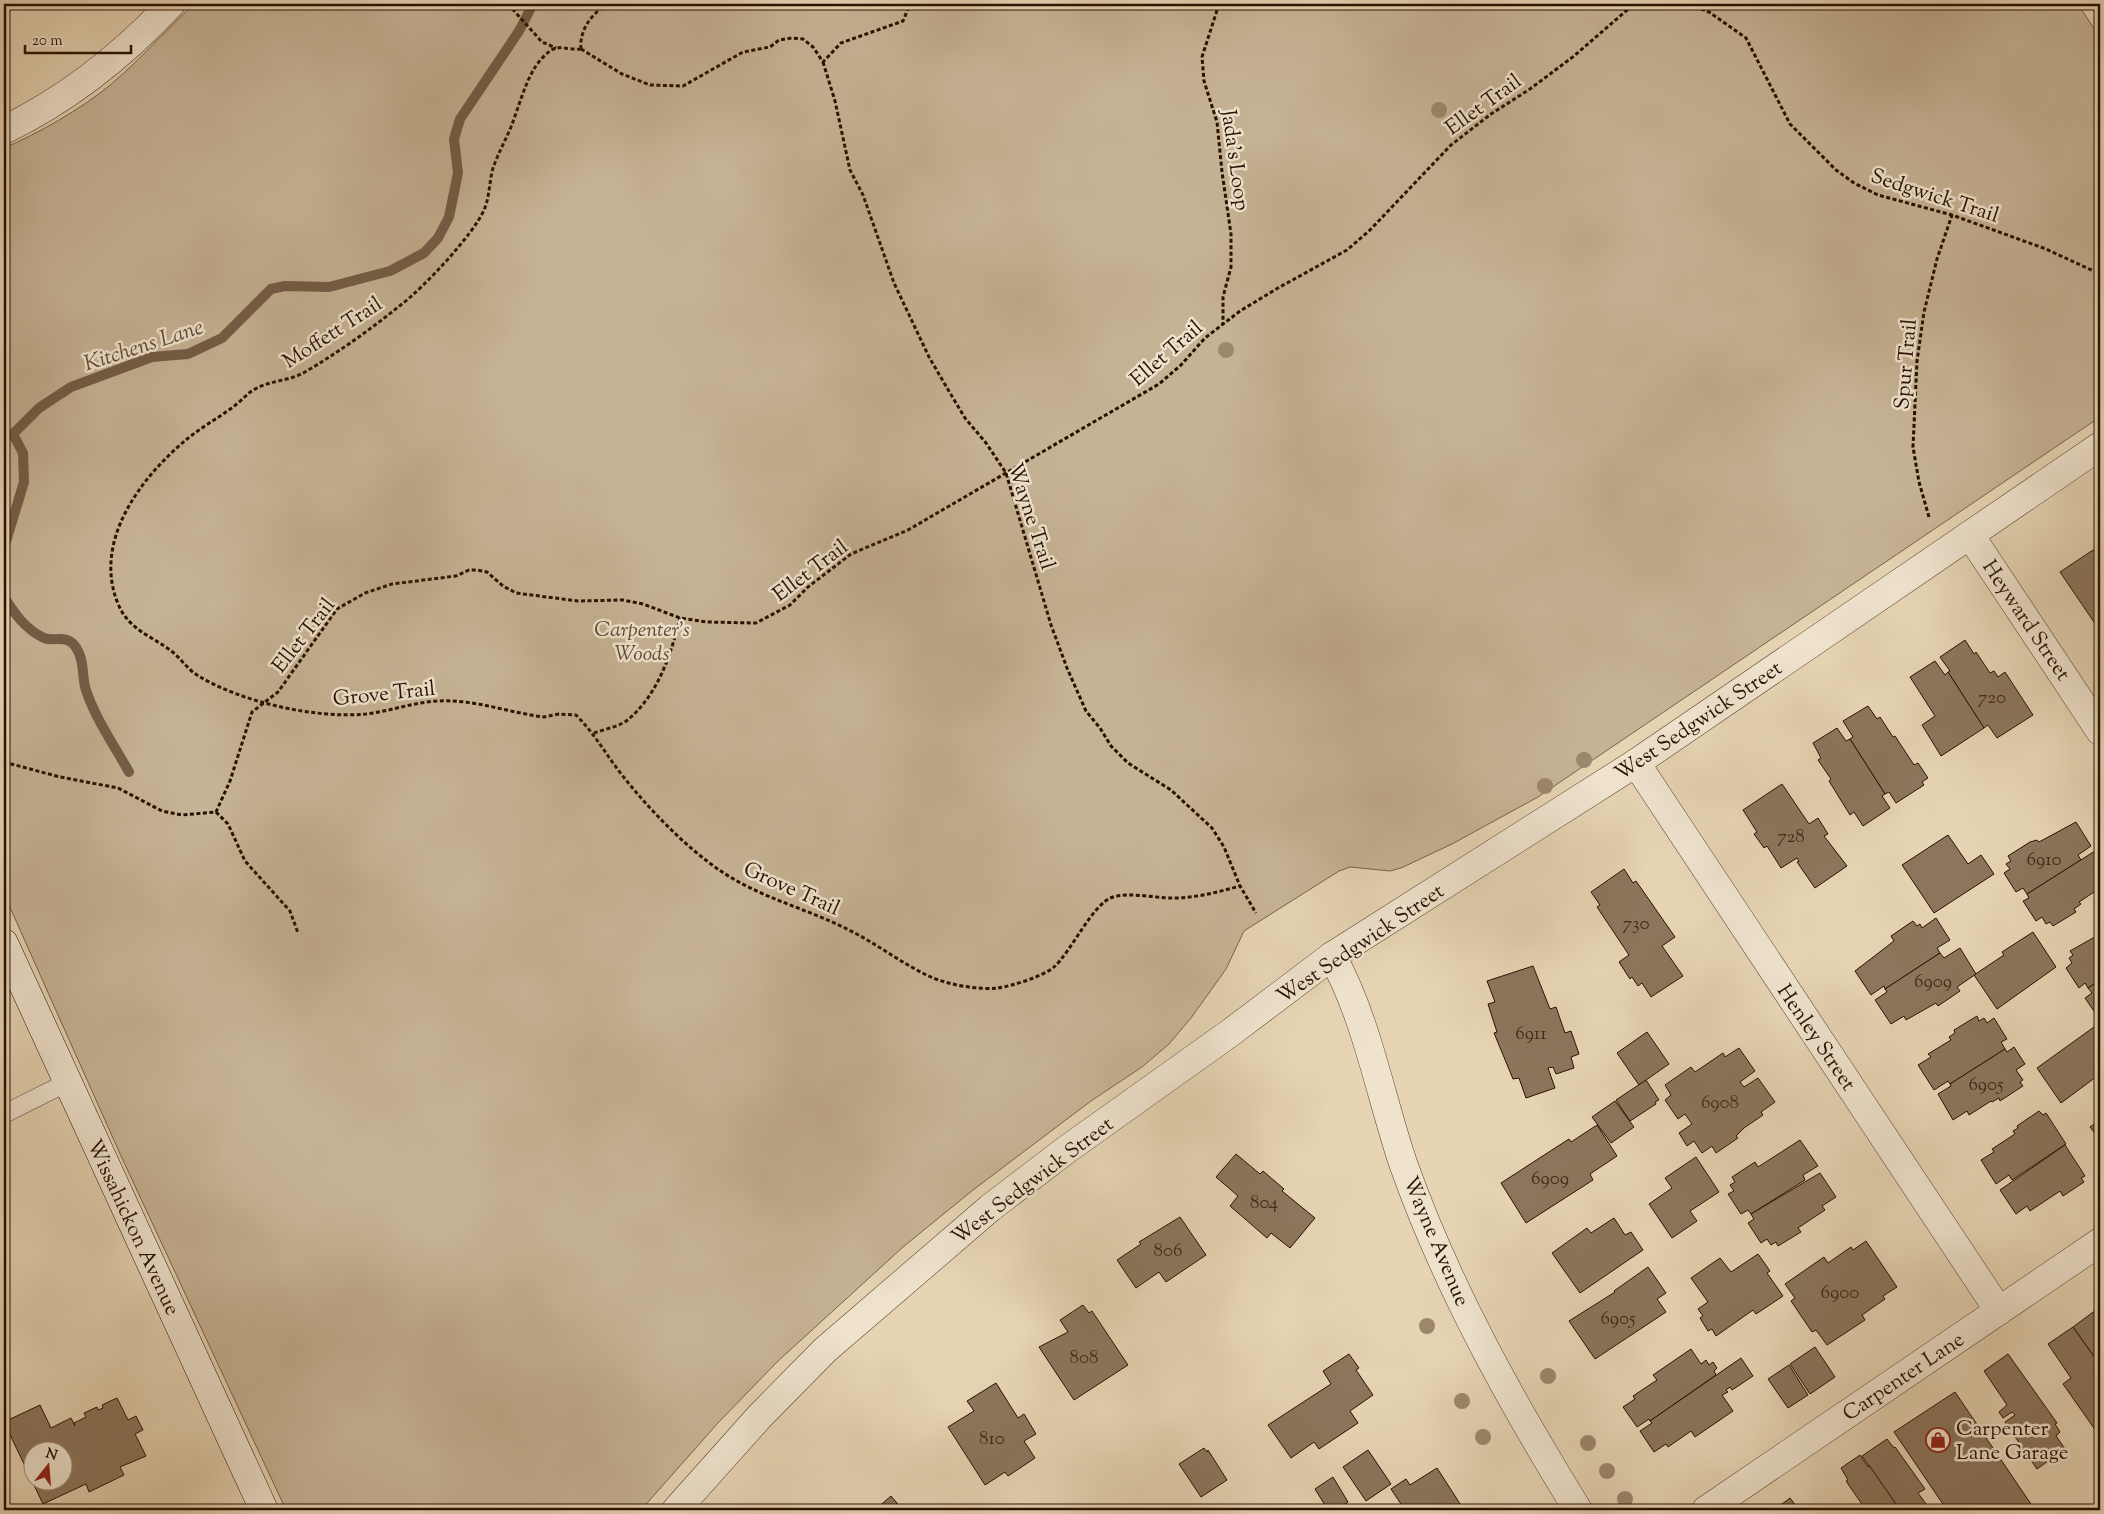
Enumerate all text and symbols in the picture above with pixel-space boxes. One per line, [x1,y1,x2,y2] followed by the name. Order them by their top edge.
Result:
[25,22,131,54] scale bar
[32,31,63,52] text: 20 m
[1440,68,1529,144] street label: Ellet Trail
[1212,107,1256,213] street label: Jada's Loop
[1866,162,2003,232] street label: Sedgwick Trail
[277,290,389,377] street label: Moffett Trail
[80,312,208,381] water label: Kitchens Lane
[1124,314,1210,395] street label: Ellet Trail
[1888,317,1926,411] street label: Spur Trail
[999,459,1062,574] street label: Wayne Trail
[767,533,855,610] street label: Ellet Trail
[1974,555,2077,688] street label: Heyward Street
[266,592,344,680] street label: Ellet Trail
[594,616,690,670] park label: Carpenter's Woods
[1609,654,1789,789] street label: West Sedgwick Street
[331,675,437,715] street label: Grove Trail
[1978,685,2006,712] house number: 720
[1777,824,1805,851] house number: 728
[2027,847,2062,874] house number: 6910
[738,855,844,925] street label: Grove Trail
[1271,877,1451,1012] street label: West Sedgwick Street
[1622,911,1650,938] house number: 730
[1914,969,1952,996] house number: 6909
[1768,979,1862,1098] street label: Henley Street
[1515,1021,1547,1048] house number: 6911
[1968,1072,2004,1099] house number: 6905
[1701,1090,1739,1117] house number: 6908
[946,1111,1121,1253] street label: West Sedgwick Street
[78,1135,186,1321] street label: Wissahickon Avenue
[1531,1166,1569,1193] house number: 6909
[1394,1172,1476,1311] street label: Wayne Avenue
[1250,1190,1279,1217] house number: 804
[1154,1238,1183,1265] house number: 806
[1821,1280,1859,1307] house number: 6900
[1600,1306,1636,1333] house number: 6905
[1837,1326,1971,1430] street label: Carpenter Lane
[1069,1345,1099,1372] house number: 808
[1956,1415,2069,1469] place label: Carpenter Lane Garage
[979,1426,1005,1453] house number: 810
[1925,1427,1951,1453] shop icon: Carpenter Lane Garage
[22,1442,72,1492] north arrow
[43,1444,59,1467] text: N

